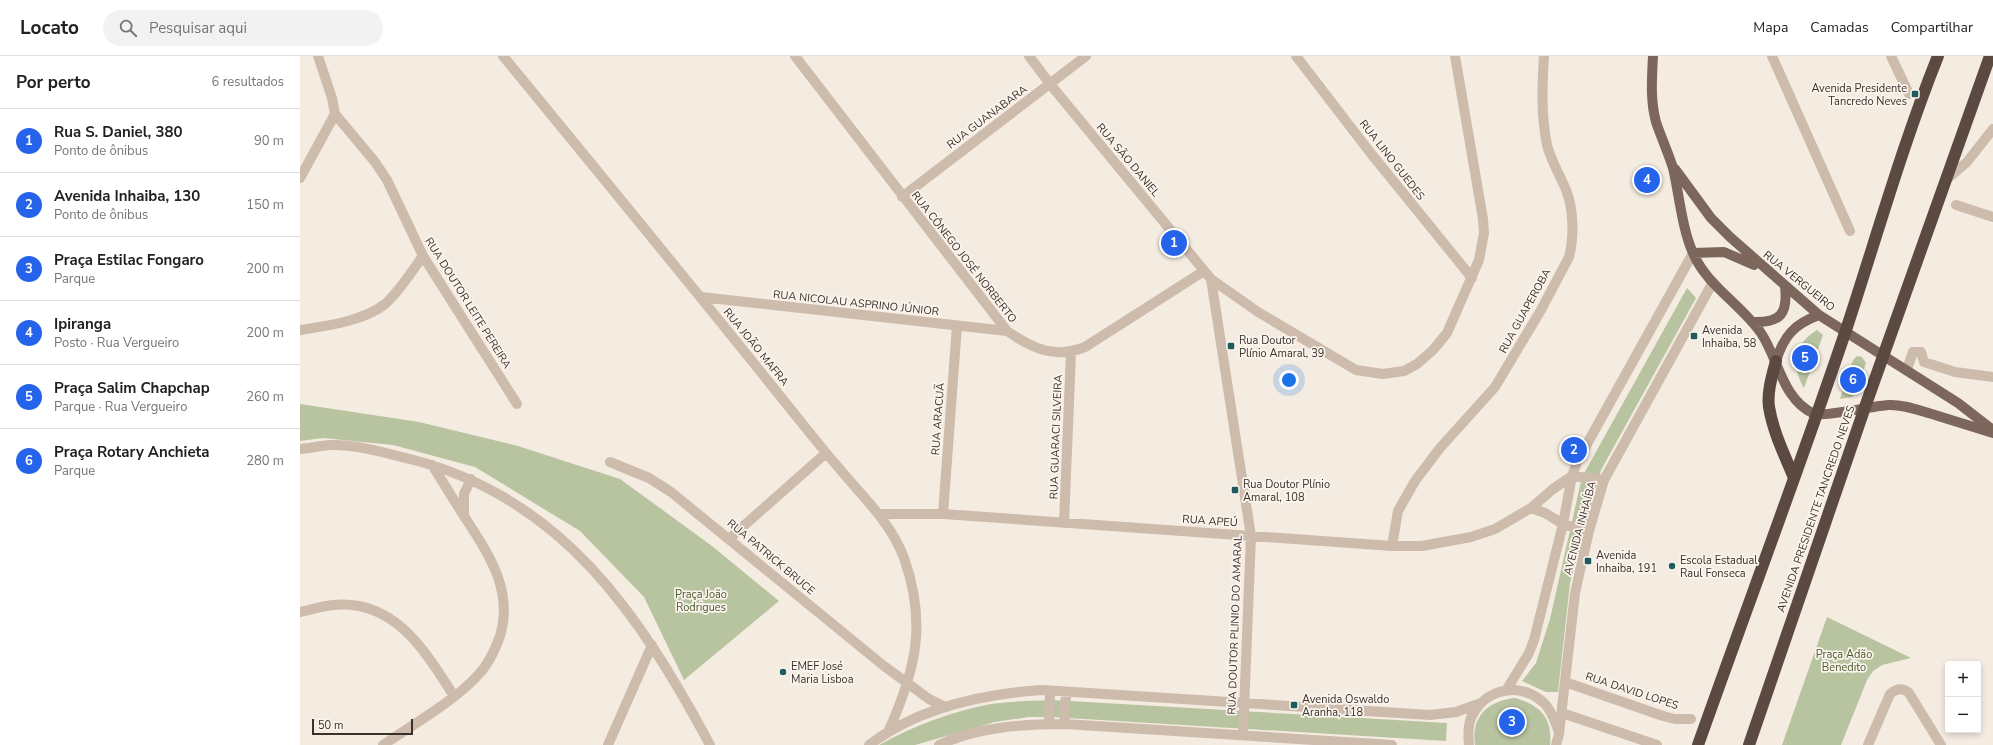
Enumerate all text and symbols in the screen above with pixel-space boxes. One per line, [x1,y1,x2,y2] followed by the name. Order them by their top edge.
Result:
[103,10,383,46] search box
[20,15,79,41] text: Locato
[117,17,139,39] icon: search
[149,18,247,38] text: Pesquisar aqui
[1753,18,1788,37] text: Mapa
[1810,18,1869,37] text: Camadas
[1891,18,1973,37] text: Compartilhar
[16,71,91,94] text: Por perto
[212,73,284,91] text: 6 resultados
[1811,81,1907,109] place label: Avenida Presidente Tancredo Neves
[944,82,1030,152] street label: RUA GUANABARA
[1910,89,1920,99] marker: Avenida Presidente Tancredo Neves
[1356,117,1428,203] street label: RUA LINO GUEDES
[1093,120,1163,200] street label: RUA SÃO DANIEL
[54,122,182,142] text: Rua S. Daniel, 380
[25,132,33,150] text: 1
[254,132,284,150] text: 90 m
[54,142,148,160] text: Ponto de ônibus
[1634,165,1660,195] pin: 4
[54,186,200,206] text: Avenida Inhaiba, 130
[908,188,1021,326] street label: RUA CÔNEGO JOSÉ NORBERTO
[25,196,33,214] text: 2
[246,196,284,214] text: 150 m
[54,206,148,224] text: Ponto de ônibus
[1161,228,1187,258] pin: 1
[421,235,515,371] street label: RUA DOUTOR LEITE PEREIRA
[1760,247,1838,315] street label: RUA VERGUEIRO
[54,250,204,270] text: Praça Estilac Fongaro
[25,260,33,278] text: 3
[246,260,284,278] text: 200 m
[1496,266,1554,356] street label: RUA GUAPEROBA
[54,270,95,288] text: Parque
[772,286,940,319] street label: RUA NICOLAU ASPRINO JÚNIOR
[720,305,792,389] street label: RUA JOÃO MAFRA
[54,314,111,334] text: Ipiranga
[1702,323,1757,351] place label: Avenida Inhaiba, 58
[25,324,33,342] text: 4
[246,324,284,342] text: 200 m
[1689,331,1699,341] marker: Avenida Inhaiba, 58
[1239,333,1324,361] place label: Rua Doutor Plínio Amaral, 39
[54,334,179,352] text: Posto · Rua Vergueiro
[1226,341,1236,351] marker: Rua Doutor Plínio Amaral, 39
[1792,343,1818,373] pin: 5
[1840,365,1866,395] pin: 6
[1279,370,1299,390] your location
[1046,374,1066,500] street label: RUA GUARACI SILVEIRA
[54,378,210,398] text: Praça Salim Chapchap
[928,382,948,456] street label: RUA ARACUÃ
[25,388,33,406] text: 5
[246,388,284,406] text: 260 m
[54,398,187,416] text: Parque · Rua Vergueiro
[1773,403,1859,614] street label: AVENIDA PRESIDENTE TANCREDO NEVES
[1561,435,1587,465] pin: 2
[54,442,210,462] text: Praça Rotary Anchieta
[25,452,33,470] text: 6
[246,452,284,470] text: 280 m
[54,462,95,480] text: Parque
[1243,477,1330,505] place label: Rua Doutor Plínio Amaral, 108
[1559,479,1600,577] street label: AVENIDA INHAÍBA
[1230,485,1240,495] marker: Rua Doutor Plínio Amaral, 108
[1182,511,1238,530] street label: RUA APEÚ
[724,516,818,598] street label: RUA PATRICK BRUCE
[1224,535,1246,715] street label: RUA DOUTOR PLINIO DO AMARAL
[1596,548,1657,576] place label: Avenida Inhaiba, 191
[1680,553,1758,581] place label: Escola Estadual Raul Fonseca
[1583,556,1593,566] marker: Avenida Inhaiba, 191
[1667,561,1677,571] marker: Escola Estadual Raul Fonseca
[675,587,727,615] park label: Praça João Rodrigues
[1816,647,1872,675] park label: Praça Adão Benedito
[791,659,854,687] place label: EMEF José Maria Lisboa
[1945,661,1981,733] map controls
[1945,661,1981,697] button: +
[778,667,788,677] marker: EMEF José Maria Lisboa
[1584,669,1681,713] street label: RUA DAVID LOPES
[1302,692,1389,720] place label: Avenida Oswaldo Aranha, 118
[1945,697,1981,733] button: −
[1289,700,1299,710] marker: Avenida Oswaldo Aranha, 118
[1499,707,1525,737] pin: 3
[312,717,413,736] scale bar
[318,718,343,733] text: 50 m

